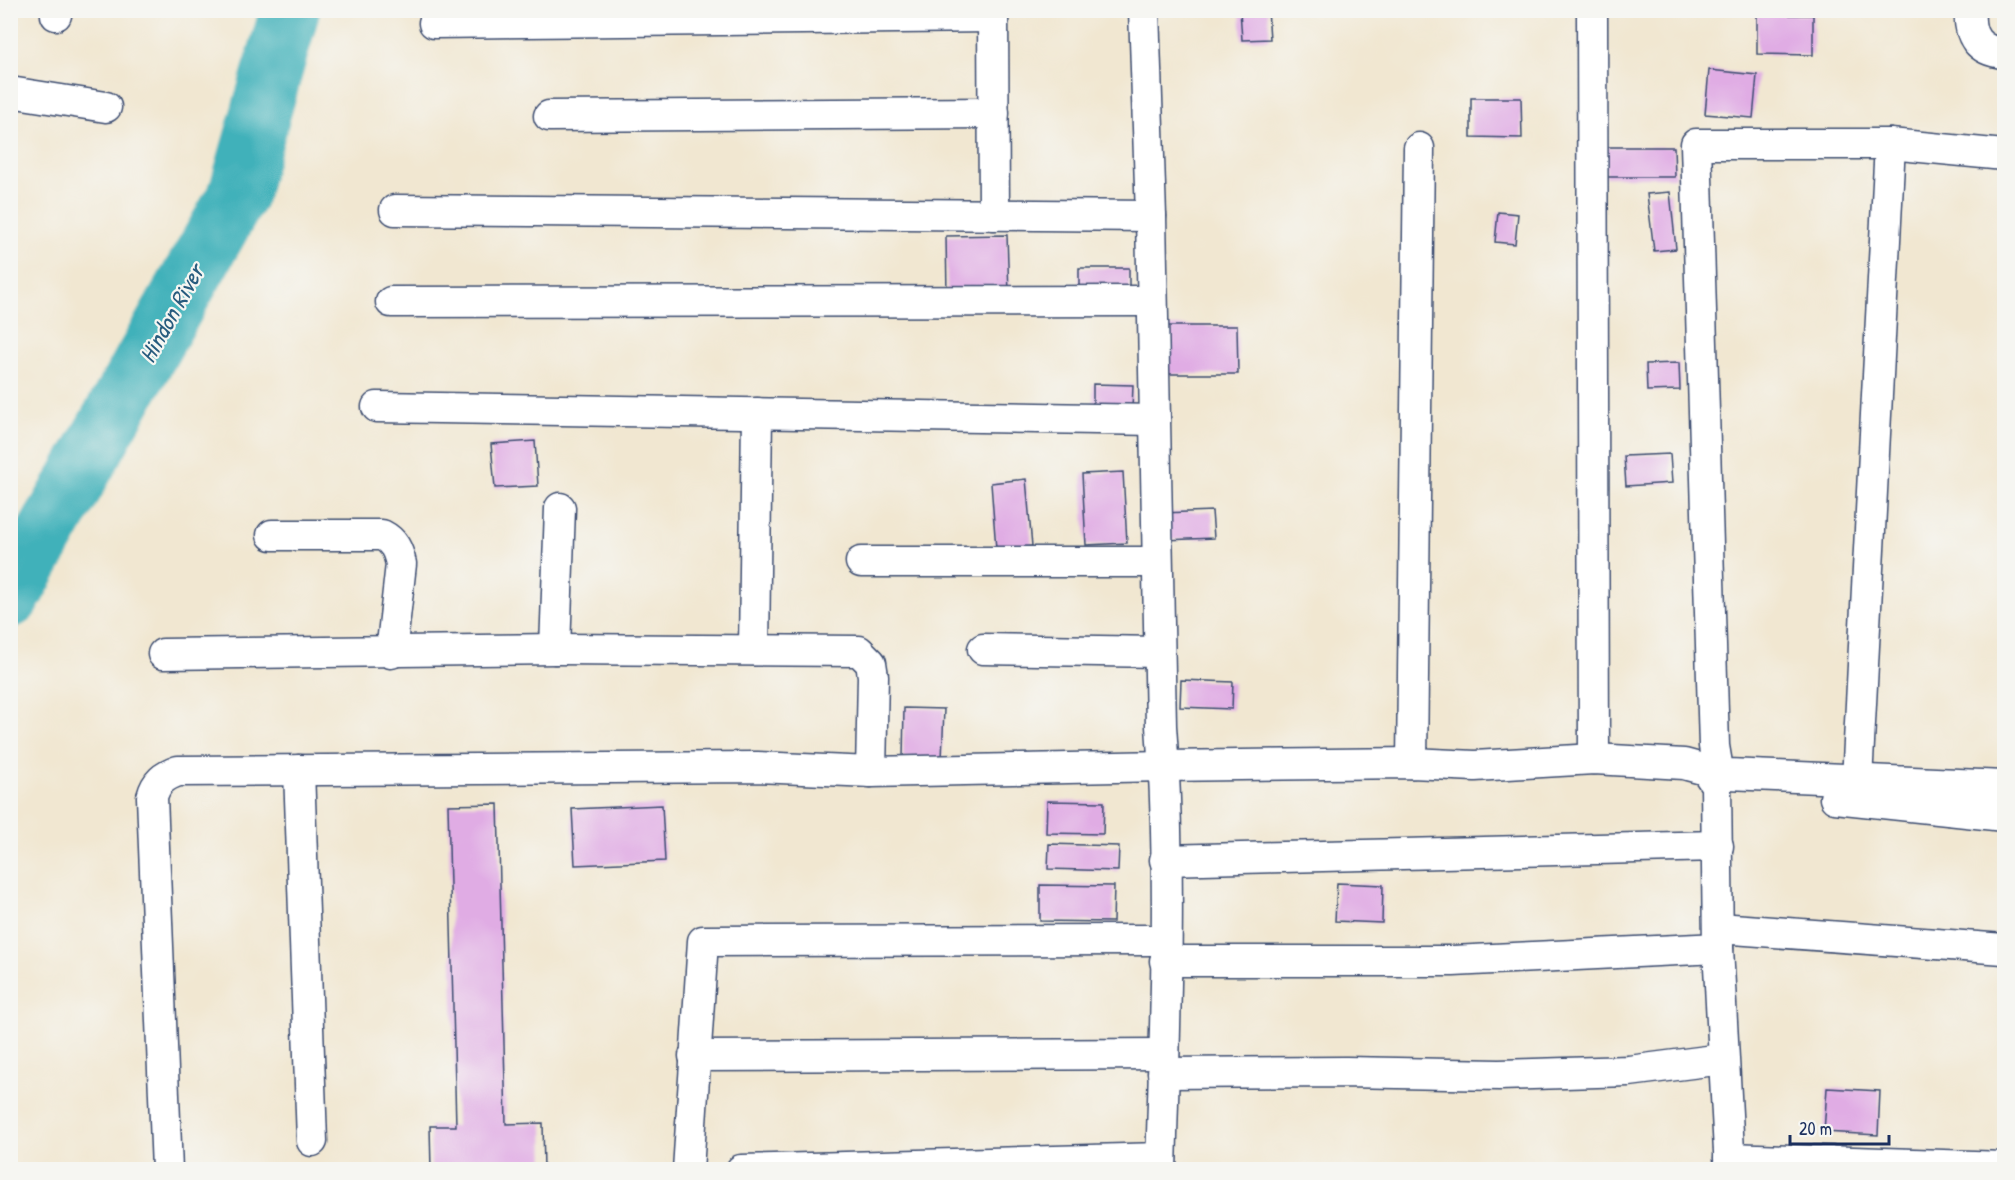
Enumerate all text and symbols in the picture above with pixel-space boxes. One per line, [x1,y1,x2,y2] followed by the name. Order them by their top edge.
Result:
[131,256,212,368] water label: Hindon River
[1790,1108,1889,1146] scale bar
[1799,1116,1832,1141] text: 20 m

